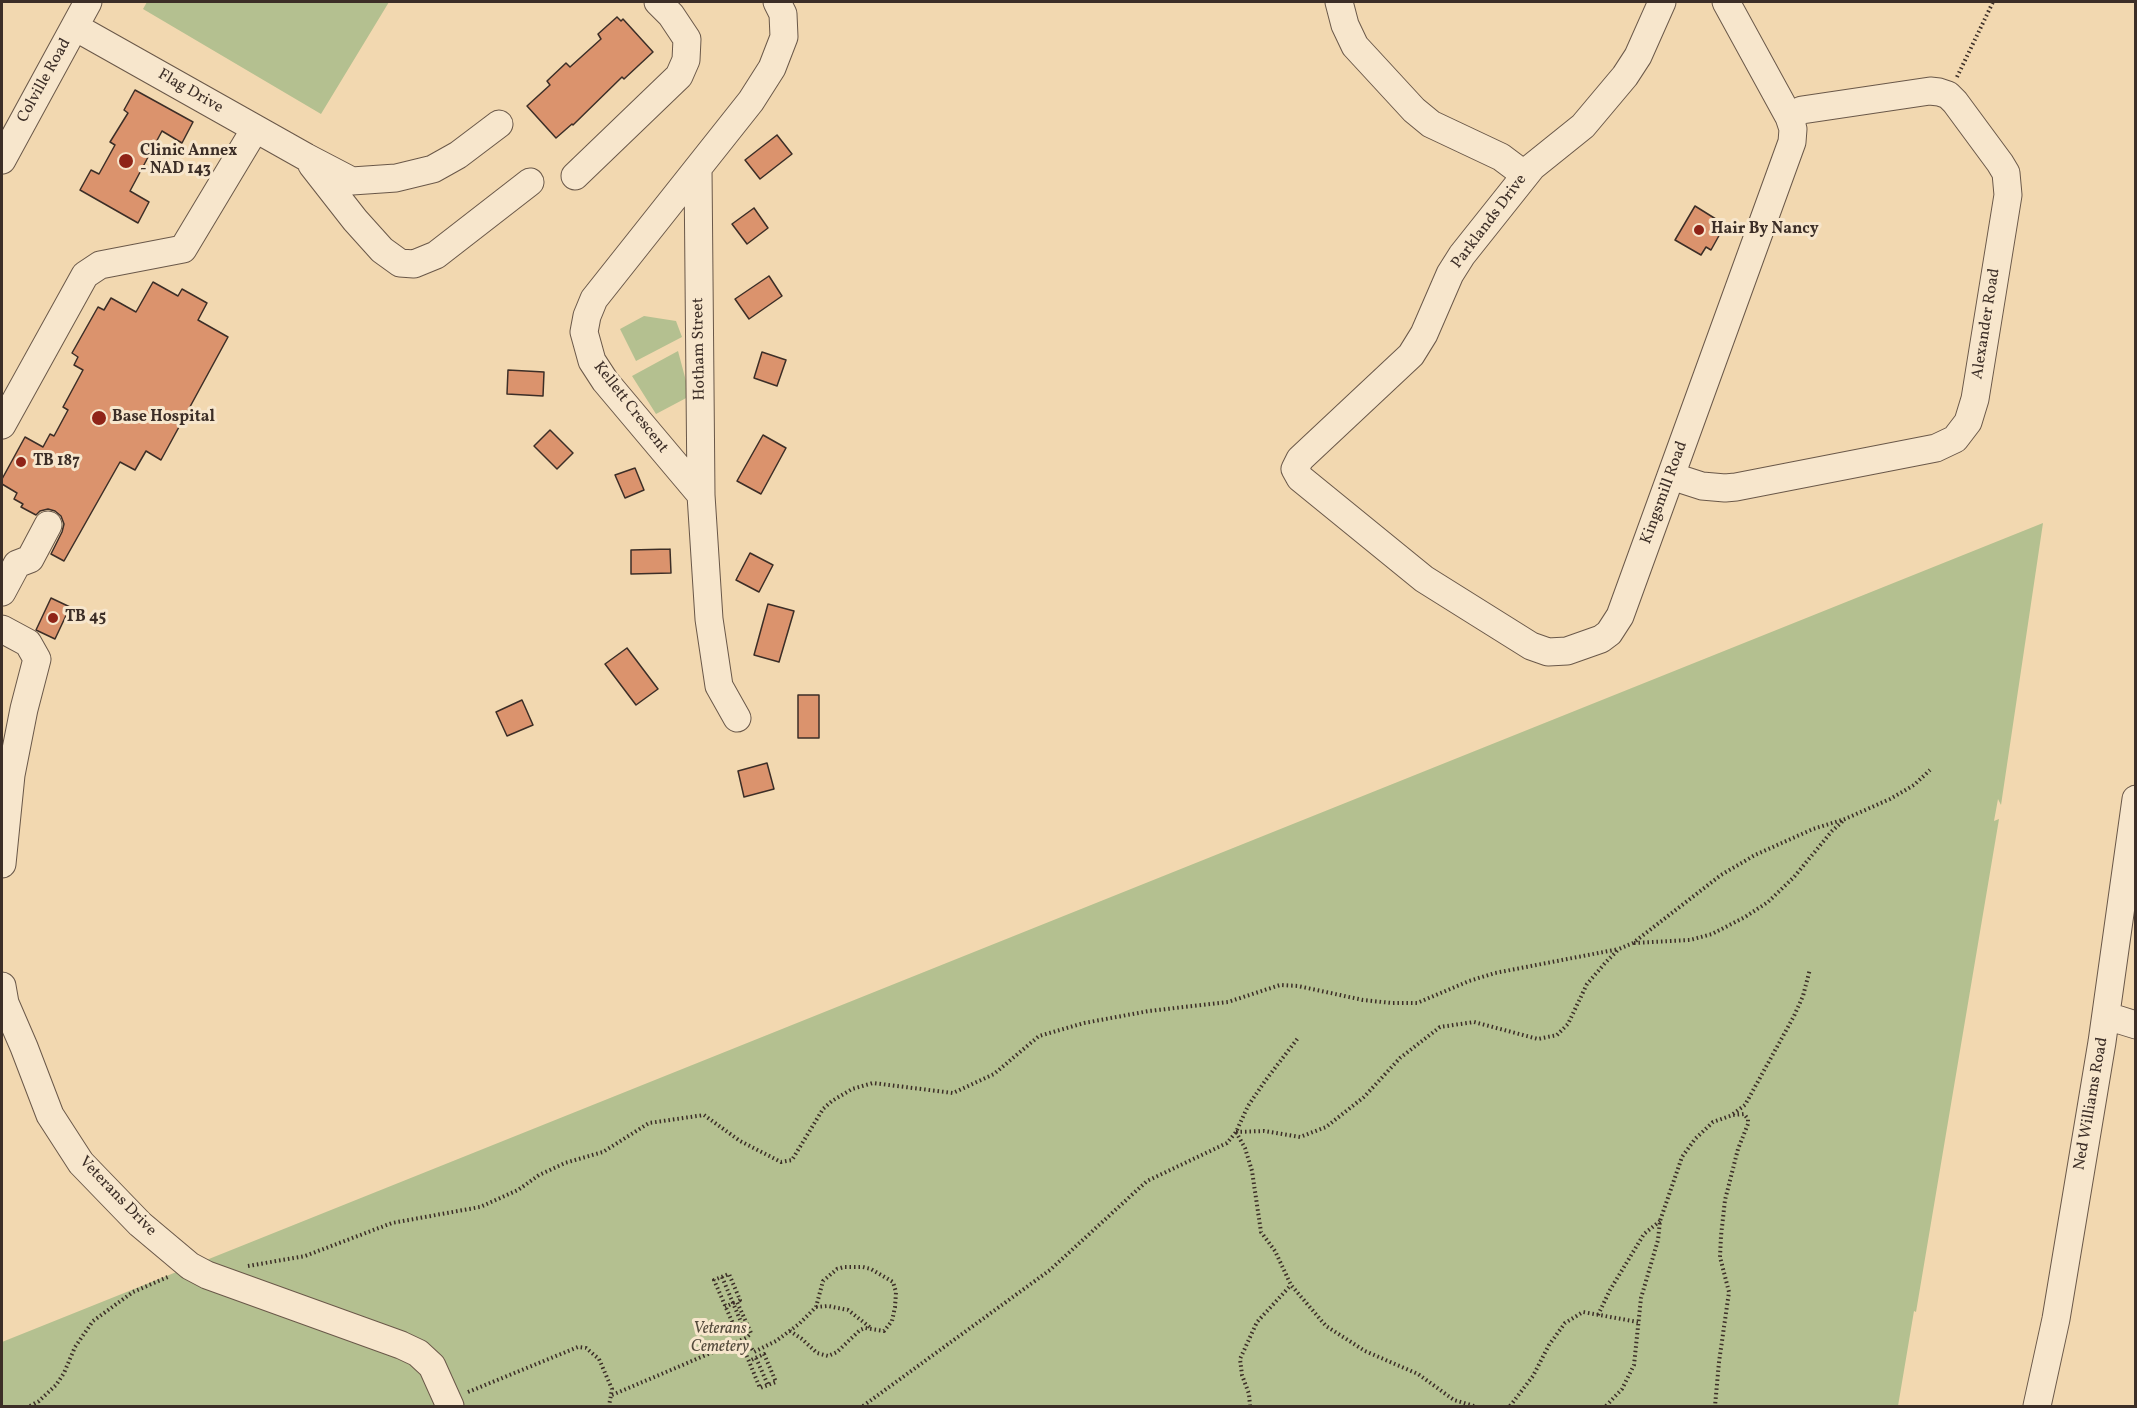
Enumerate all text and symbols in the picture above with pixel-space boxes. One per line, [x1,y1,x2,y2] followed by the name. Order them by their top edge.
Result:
[14,36,76,126] street label: Colville Road
[154,66,226,118] street label: Flag Drive
[140,142,237,180] place label: Clinic Annex - NAD 143
[117,152,135,170] marker: Clinic Annex - NAD 143
[1448,171,1532,273] street label: Parklands Drive
[1711,220,1819,240] place label: Hair By Nancy
[1692,223,1706,237] marker: Hair By Nancy
[1969,267,2005,381] street label: Alexander Road
[690,297,710,401] street label: Hotham Street
[588,358,672,458] street label: Kellett Crescent
[112,408,215,428] place label: Base Hospital
[90,409,108,427] marker: Base Hospital
[1637,439,1693,547] street label: Kingsmill Road
[33,452,80,472] place label: TB 187
[14,455,28,469] marker: TB 187
[65,608,106,628] place label: TB 45
[46,611,60,625] marker: TB 45
[2071,1036,2113,1172] street label: Ned Williams Road
[74,1153,160,1241] street label: Veterans Drive
[691,1320,749,1358] park label: Veterans Cemetery

